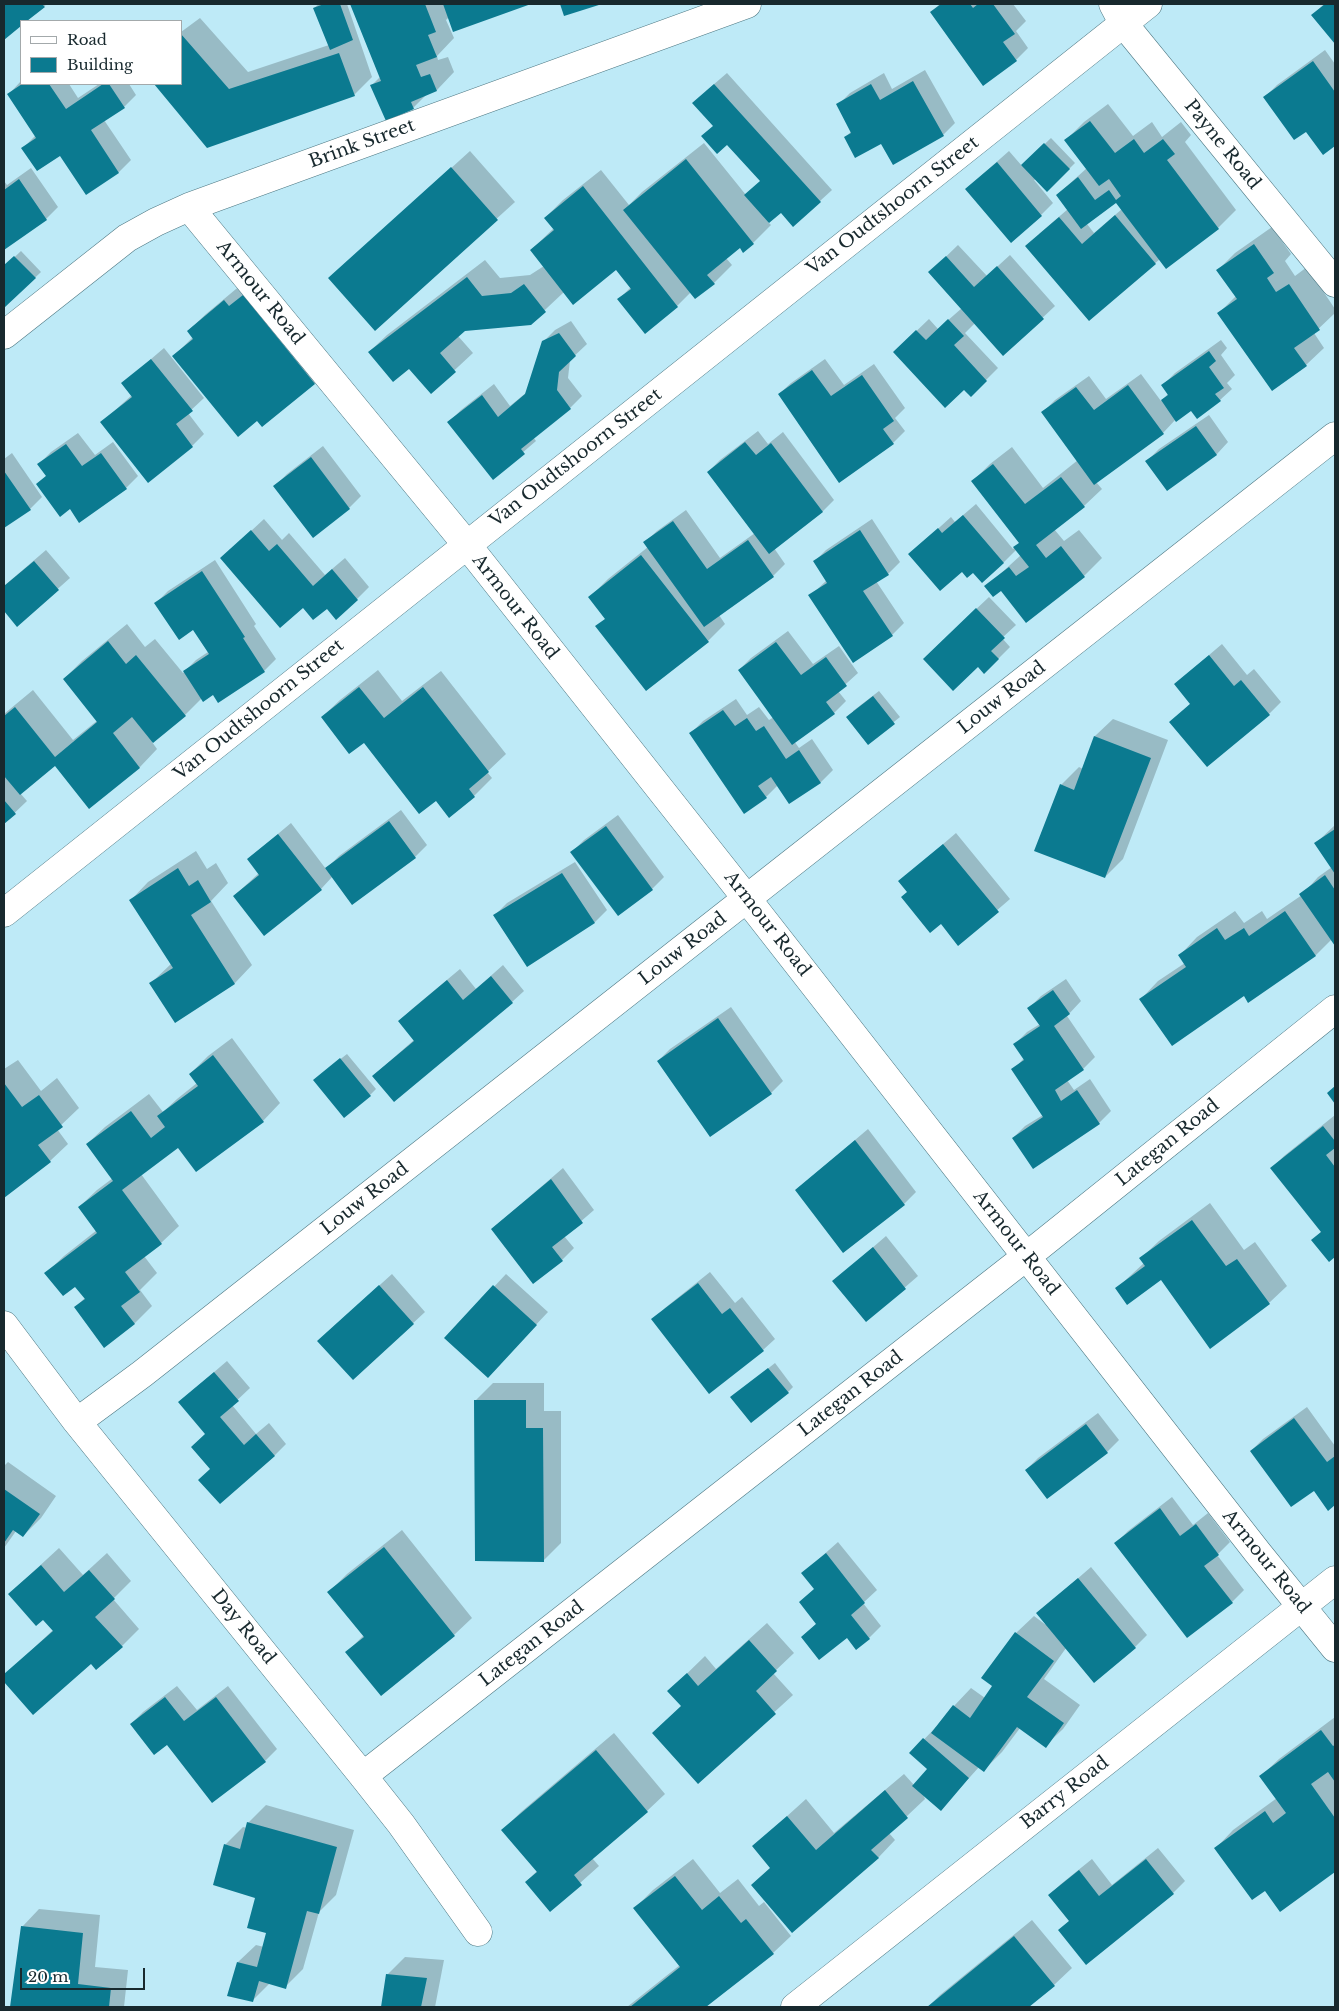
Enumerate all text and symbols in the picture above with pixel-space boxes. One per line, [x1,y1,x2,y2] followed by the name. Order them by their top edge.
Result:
[20,20,182,85] legend
[67,30,107,49] text: Road
[67,55,133,74] text: Building
[1179,96,1265,194] street label: Payne Road
[306,115,418,173] street label: Brink Street
[803,132,983,280] street label: Van Oudtshoorn Street
[212,237,308,349] street label: Armour Road
[486,384,666,532] street label: Van Oudtshoorn Street
[467,550,563,664] street label: Armour Road
[170,635,348,785] street label: Van Oudtshoorn Street
[954,657,1050,739] street label: Louw Road
[719,867,815,981] street label: Armour Road
[635,908,731,990] street label: Louw Road
[1112,1095,1224,1191] street label: Lategan Road
[317,1158,413,1240] street label: Louw Road
[968,1186,1064,1300] street label: Armour Road
[795,1347,907,1441] street label: Lategan Road
[1218,1506,1314,1618] street label: Armour Road
[206,1585,280,1669] street label: Day Road
[476,1597,588,1691] street label: Lategan Road
[1017,1752,1113,1834] street label: Barry Road
[22,1958,148,1990] scale bar
[28,1967,68,1986] text: 20 m

